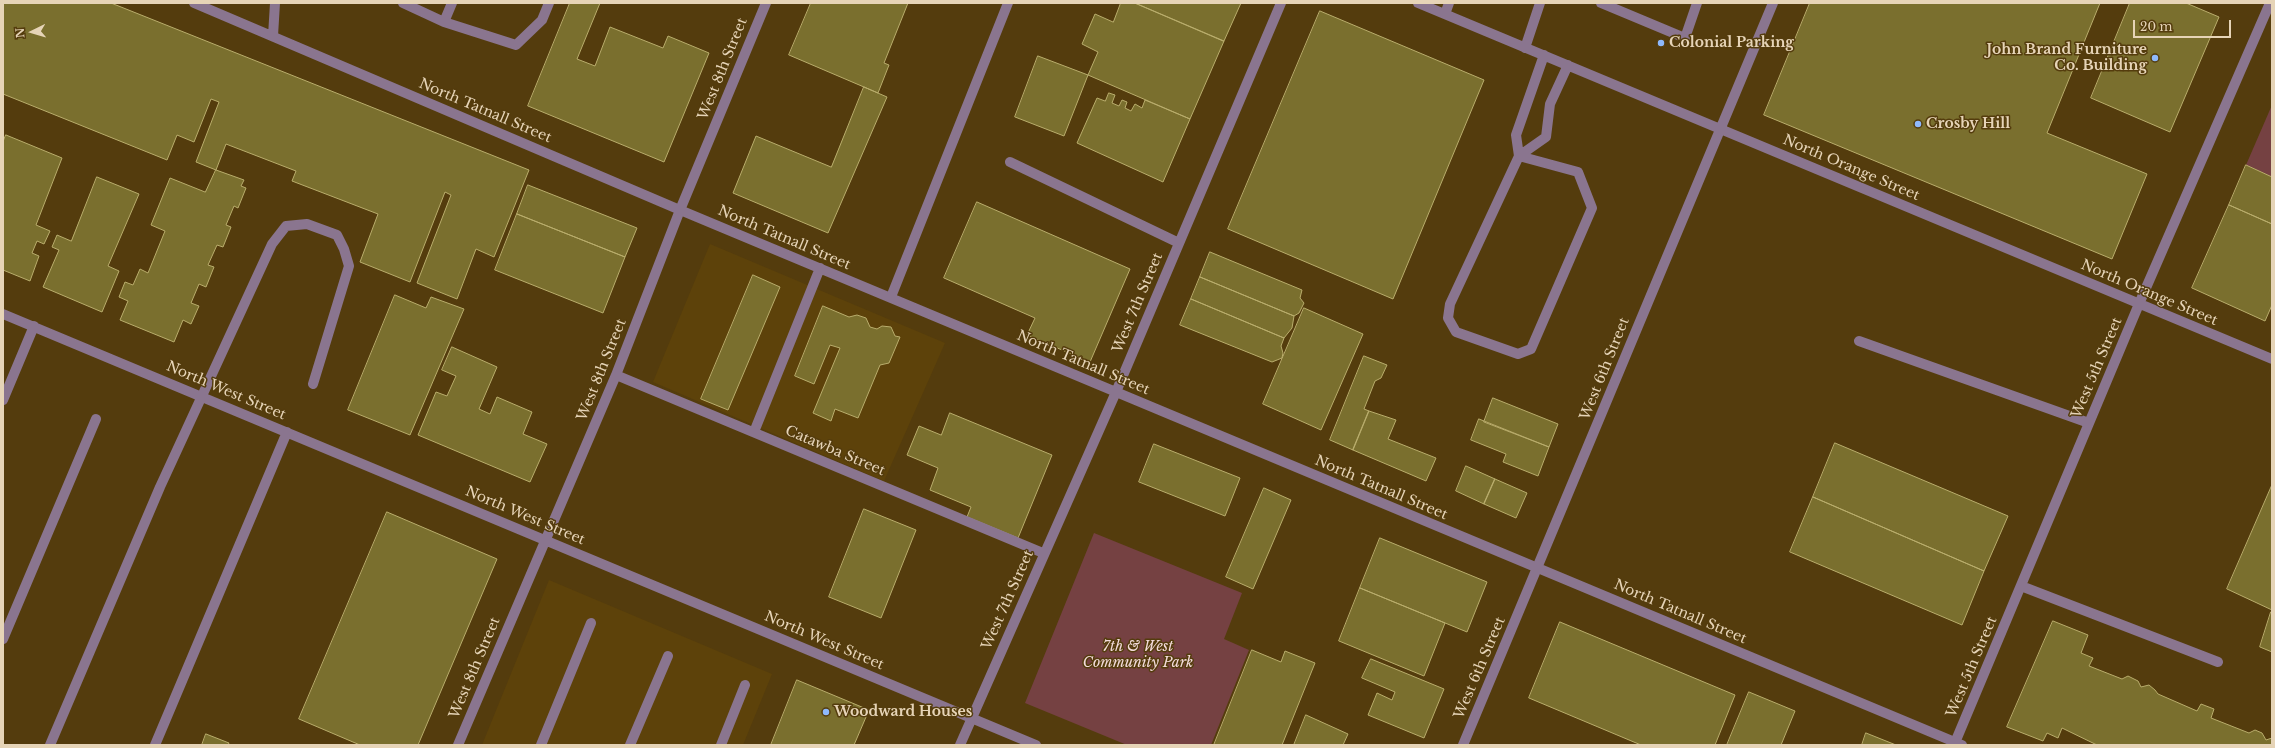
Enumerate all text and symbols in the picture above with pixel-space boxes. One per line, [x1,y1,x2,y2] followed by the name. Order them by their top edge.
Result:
[12,12,52,52] north arrow
[2135,12,2233,38] scale bar
[695,16,751,122] street label: West 8th Street
[2140,19,2172,34] text: 20 m
[13,27,27,39] text: N
[1669,35,1794,51] place label: Colonial Parking
[1656,38,1666,48] marker: Colonial Parking
[1987,42,2147,74] place label: John Brand Furniture Co. Building
[2150,53,2160,63] marker: John Brand Furniture Co. Building
[416,75,554,147] street label: North Tatnall Street
[1926,116,2010,132] place label: Crosby Hill
[1913,119,1923,129] marker: Crosby Hill
[1780,132,1922,204] street label: North Orange Street
[715,202,853,274] street label: North Tatnall Street
[1109,250,1167,356] street label: West 7th Street
[2078,257,2220,329] street label: North Orange Street
[1577,315,1633,423] street label: West 6th Street
[2068,315,2126,421] street label: West 5th Street
[574,317,630,423] street label: West 8th Street
[1014,327,1152,399] street label: North Tatnall Street
[164,358,288,424] street label: North West Street
[783,422,887,480] street label: Catawba Street
[1312,452,1450,524] street label: North Tatnall Street
[463,483,587,549] street label: North West Street
[979,548,1037,652] street label: West 7th Street
[1611,576,1749,648] street label: North Tatnall Street
[762,608,886,674] street label: North West Street
[1451,614,1509,722] street label: West 6th Street
[1943,614,2001,720] street label: West 5th Street
[446,615,504,721] street label: West 8th Street
[1083,639,1193,672] park label: 7th & West Community Park
[834,704,972,720] place label: Woodward Houses
[821,707,831,717] marker: Woodward Houses

